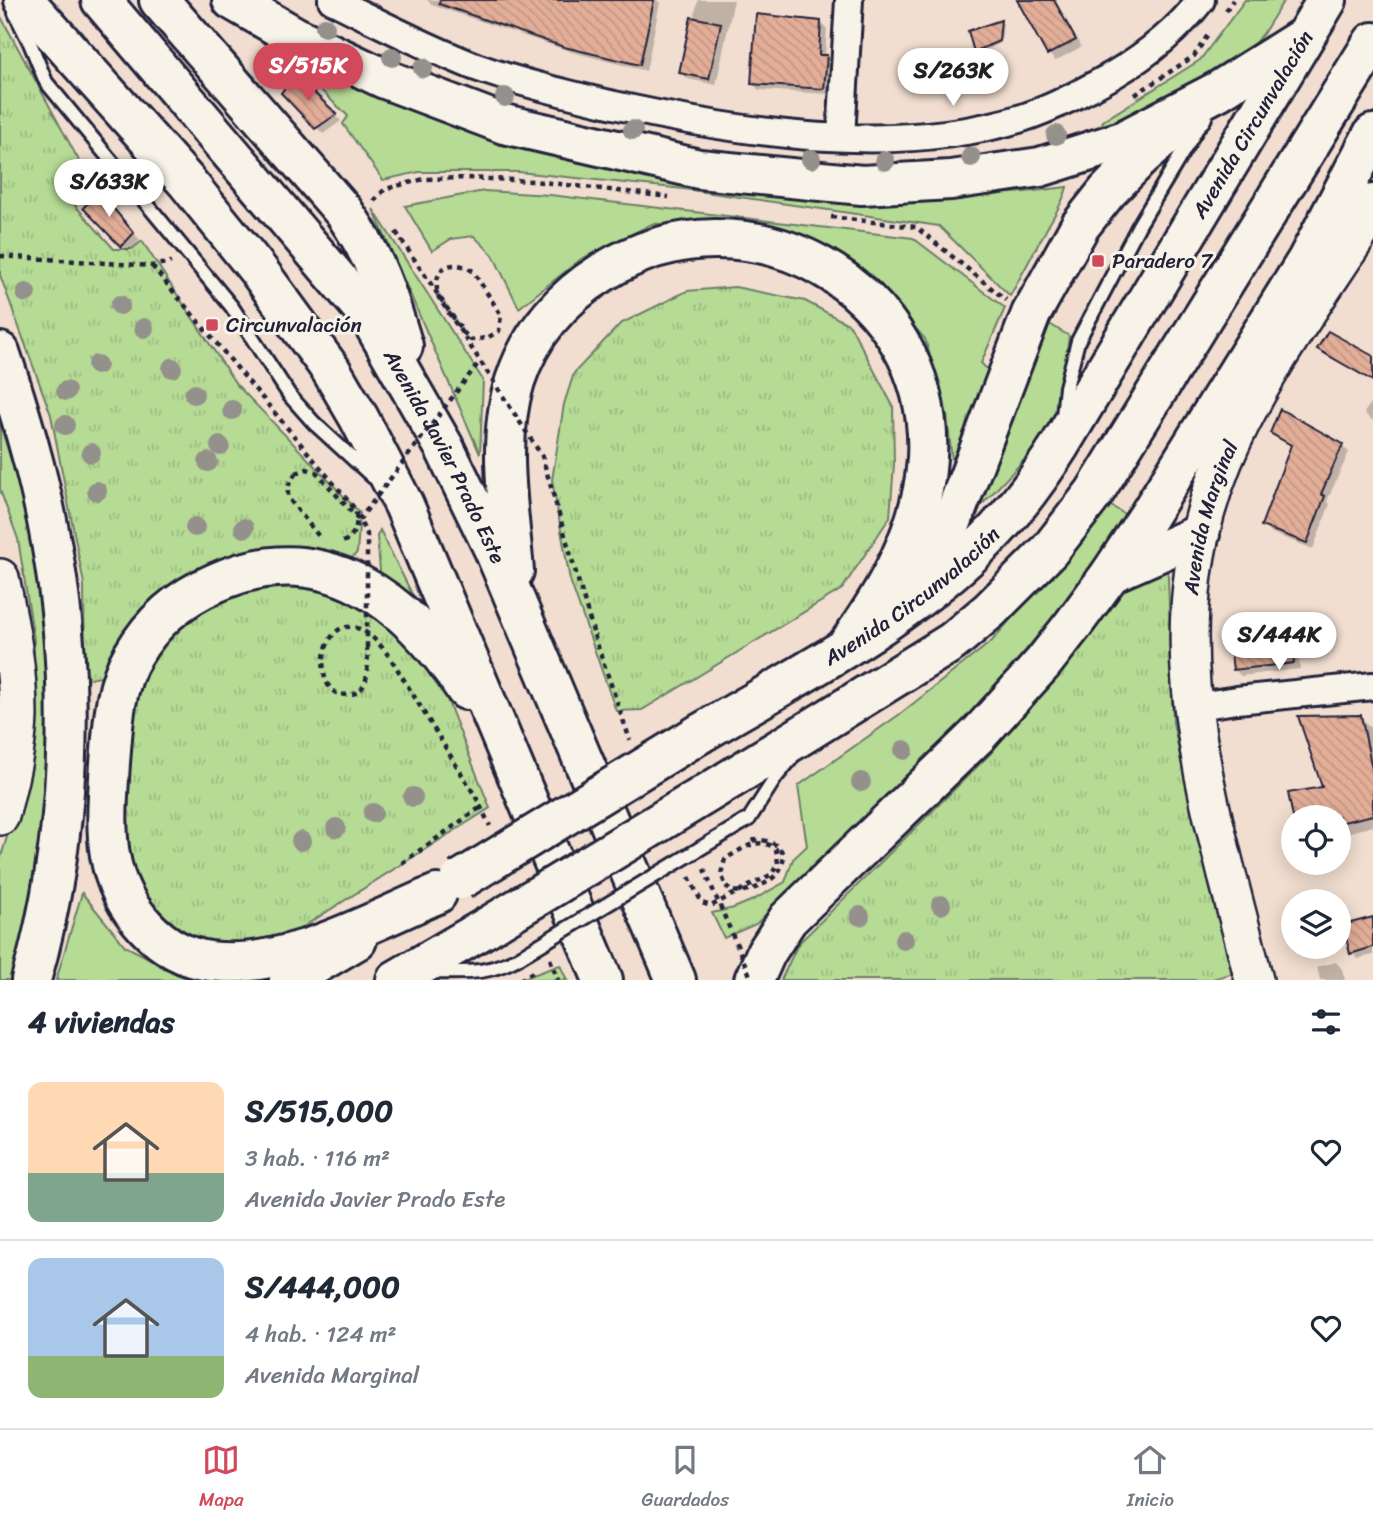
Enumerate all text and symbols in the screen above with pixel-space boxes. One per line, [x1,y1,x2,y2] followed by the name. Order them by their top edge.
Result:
[1180,23,1324,227] street label: Avenida Circunvalación
[251,43,365,103] pin: S/515K
[269,45,347,86] text: S/515K
[896,48,1010,108] pin: S/263K
[914,50,992,91] text: S/263K
[52,160,166,219] pin: S/633K
[70,161,148,202] text: S/633K
[1112,242,1214,280] place label: Paradero 7
[1090,253,1106,269] marker: Paradero 7
[226,306,362,344] place label: Circunvalación
[204,317,220,333] marker: Circunvalación
[372,341,517,569] street label: Avenida Javier Prado Este
[1172,433,1250,598] street label: Avenida Marginal
[815,517,1010,677] street label: Avenida Circunvalación
[1222,612,1336,672] pin: S/444K
[1238,614,1320,655] text: S/444K
[1281,805,1351,959] map controls
[1281,805,1351,875] button: locate
[1281,889,1351,959] button: layers
[28,995,174,1049] text: 4 viviendas
[1307,1003,1345,1041] icon: filters
[245,1084,393,1138] text: S/515,000
[84,1110,168,1194] icon: home
[1307,1133,1345,1171] icon: heart
[245,1138,390,1179] text: 3 hab. · 116 m²
[245,1179,505,1220] text: Avenida Javier Prado Este
[245,1260,400,1314] text: S/444,000
[84,1286,168,1370] icon: home
[1307,1309,1345,1347] icon: heart
[245,1314,397,1355] text: 4 hab. · 124 m²
[245,1355,419,1396] text: Avenida Marginal
[199,1441,244,1516] tab: Mapa
[642,1441,729,1516] tab: Guardados
[1127,1441,1174,1516] tab: Inicio

